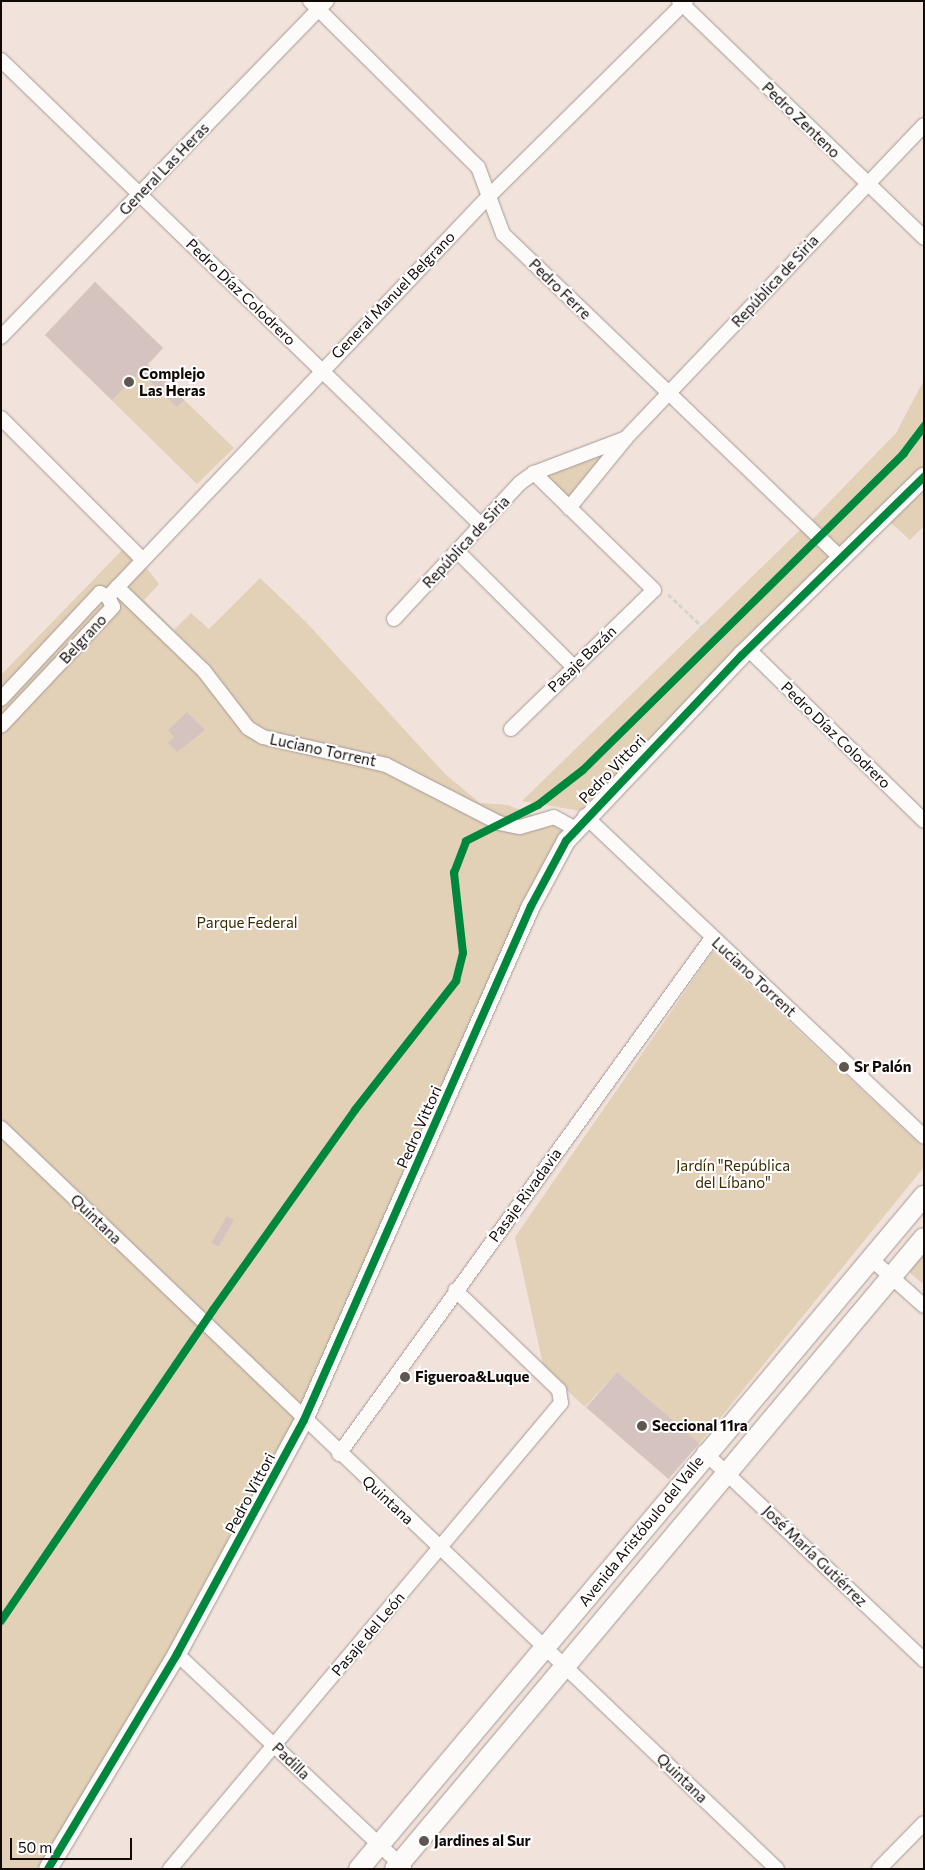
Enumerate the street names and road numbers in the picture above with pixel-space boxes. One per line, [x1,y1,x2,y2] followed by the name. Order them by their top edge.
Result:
[758,78,844,162] street label: Pedro Zenteno
[115,119,213,219] street label: General Las Heras
[327,228,459,362] street label: General Manuel Belgrano
[728,231,822,331] street label: República de Siria
[182,235,300,349] street label: Pedro Díaz Colodrero
[525,255,595,323] street label: Pedro Ferre
[419,492,513,592] street label: República de Siria
[56,611,110,667] street label: Belgrano
[544,622,620,696] street label: Pasaje Bazán
[777,678,895,792] street label: Pedro Díaz Colodrero
[268,730,378,770] street label: Luciano Torrent
[575,731,649,807] street label: Pedro Vittori
[708,933,800,1021] street label: Luciano Torrent
[393,1083,445,1171] street label: Pedro Vittori
[485,1145,565,1245] street label: Pasaje Rivadavia
[67,1190,125,1248] street label: Quintana
[221,1450,279,1536] street label: Pedro Vittori
[575,1452,707,1610] street label: Avenida Aristóbulo del Valle
[359,1472,417,1528] street label: Quintana
[759,1502,871,1610] street label: José María Gutiérrez
[328,1588,408,1680] street label: Pasaje del León
[268,1739,314,1783] street label: Padilla
[653,1749,711,1807] street label: Quintana

